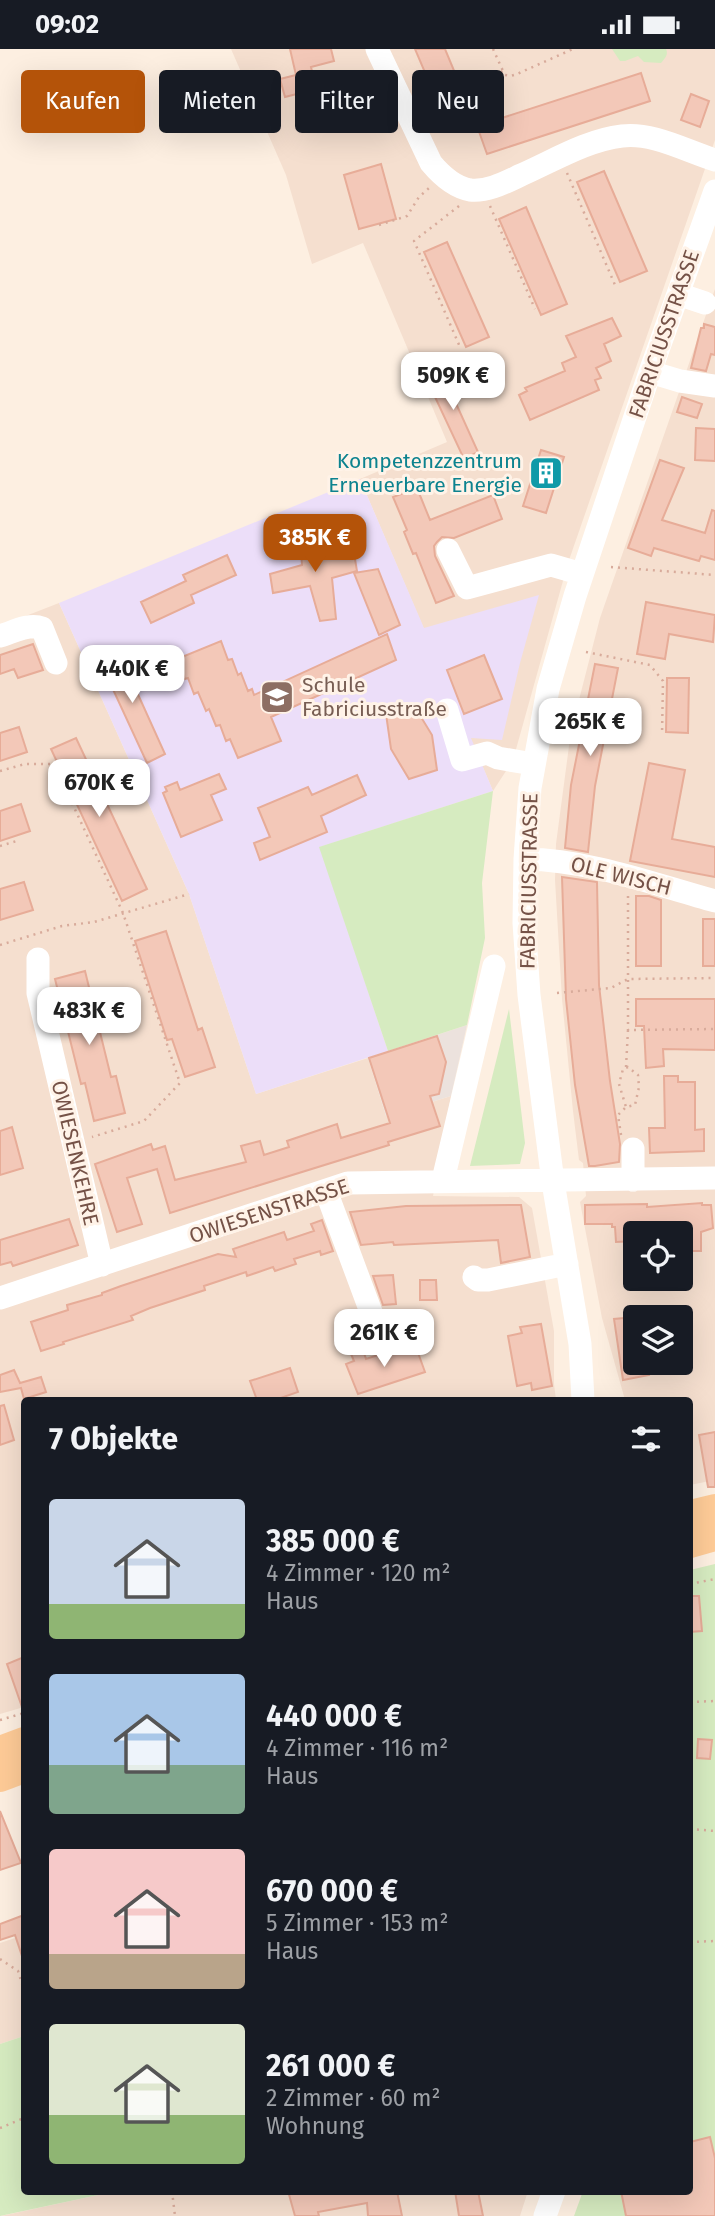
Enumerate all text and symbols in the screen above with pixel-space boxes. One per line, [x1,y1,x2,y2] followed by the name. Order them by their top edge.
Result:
[35,9,99,40] text: 09:02
[21,70,145,133] chip: Kaufen
[159,70,281,133] chip: Mieten
[295,70,398,133] chip: Filter
[412,70,504,133] chip: Neu
[623,246,705,422] street label: FABRICIUSSTRASSE
[396,353,510,412] pin: 509K €
[417,361,489,389] text: 509K €
[328,448,522,498] place label: Kompetenzzentrum Erneuerbare Energie
[527,454,565,492] building icon: Kompetenzzentrum Erneuerbare Energie
[258,515,372,574] pin: 385K €
[279,523,351,551] text: 385K €
[75,645,189,705] pin: 440K €
[95,654,169,682] text: 440K €
[302,672,447,722] place label: Schule Fabriciusstraße
[258,678,296,716] school or university icon: Schule Fabriciusstraße
[533,699,647,758] pin: 265K €
[555,707,625,735] text: 265K €
[42,759,156,819] pin: 670K €
[64,768,134,796] text: 670K €
[514,793,544,969] street label: FABRICIUSSTRASSE
[568,851,674,901] street label: OLE WISCH
[32,988,146,1047] pin: 483K €
[53,996,125,1024] text: 483K €
[46,1078,104,1228] street label: OWIESENKEHRE
[186,1173,352,1249] street label: OWIESENSTRASSE
[623,1221,693,1375] map controls
[623,1221,693,1291] button: locate
[623,1305,693,1375] button: layers
[327,1309,441,1369] pin: 261K €
[350,1318,418,1346] text: 261K €
[627,1420,665,1458] icon: filters
[49,1421,178,1457] text: 7 Objekte
[266,1523,400,1559] text: 385 000 €
[105,1527,189,1611] icon: home
[266,1559,450,1587] text: 4 Zimmer · 120 m²
[266,1587,318,1615] text: Haus
[266,1698,402,1734] text: 440 000 €
[105,1702,189,1786] icon: home
[266,1734,448,1762] text: 4 Zimmer · 116 m²
[266,1762,318,1790] text: Haus
[266,1873,398,1909] text: 670 000 €
[105,1877,189,1961] icon: home
[266,1909,448,1937] text: 5 Zimmer · 153 m²
[266,1937,318,1965] text: Haus
[266,2048,395,2084] text: 261 000 €
[105,2052,189,2136] icon: home
[266,2084,441,2112] text: 2 Zimmer · 60 m²
[266,2112,364,2140] text: Wohnung

